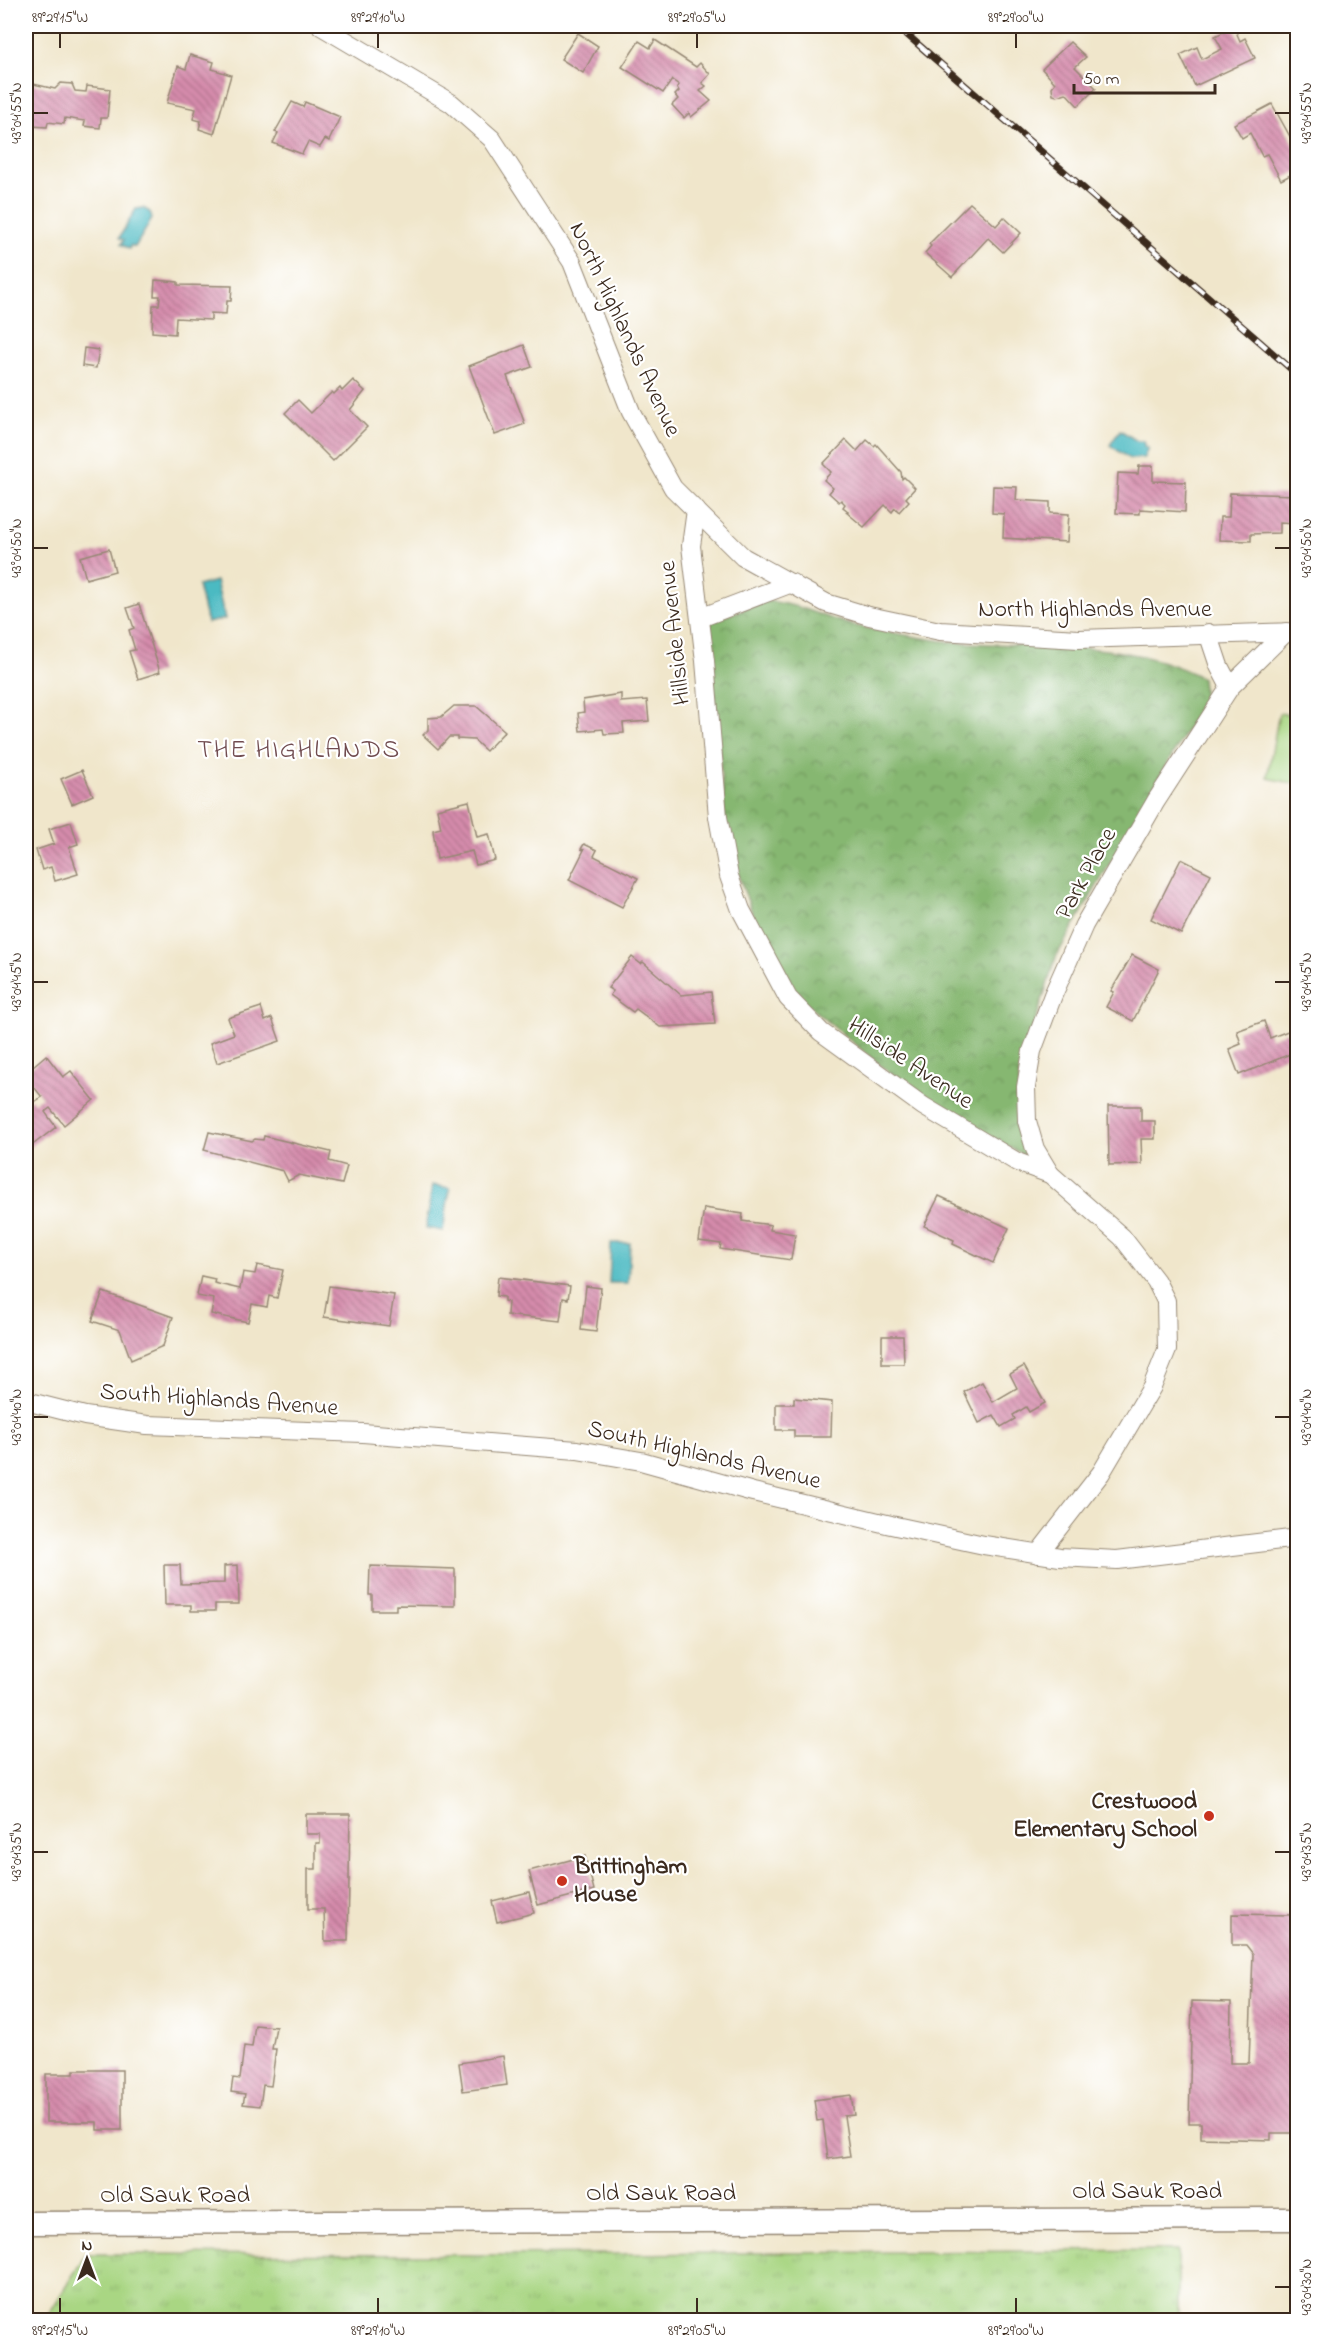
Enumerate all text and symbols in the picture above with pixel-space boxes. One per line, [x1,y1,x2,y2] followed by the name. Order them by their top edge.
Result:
[32,7,88,29] text: 89°29'15"W
[351,7,405,29] text: 89°29'10"W
[668,7,726,29] text: 89°29'05"W
[988,7,1044,29] text: 89°29'00"W
[1074,57,1215,95] scale bar
[1083,67,1120,93] text: 50 m
[6,82,28,144] text: 43°04'55"N
[1296,82,1318,144] text: 43°04'55"N
[559,217,689,443] street label: North Highlands Avenue
[6,518,28,578] text: 43°04'50"N
[1296,518,1318,578] text: 43°04'50"N
[651,559,701,707] street label: Hillside Avenue
[978,593,1212,628] street label: North Highlands Avenue
[197,732,401,770] district label: THE HIGHLANDS
[1047,821,1127,926] street label: Park Place
[6,952,28,1012] text: 43°04'45"N
[1296,952,1318,1012] text: 43°04'45"N
[840,1009,980,1119] street label: Hillside Avenue
[99,1375,340,1427] street label: South Highlands Avenue
[6,1389,28,1445] text: 43°04'40"N
[1296,1389,1318,1445] text: 43°04'40"N
[584,1412,825,1500] street label: South Highlands Avenue
[1013,1785,1198,1849] place label: Crestwood Elementary School
[1202,1809,1216,1823] marker: Crestwood Elementary School
[6,1822,28,1882] text: 43°04'35"N
[1296,1822,1318,1882] text: 43°04'35"N
[573,1850,687,1913] place label: Brittingham House
[555,1874,569,1888] marker: Brittingham House
[1072,2175,1223,2210] street label: Old Sauk Road
[586,2177,737,2212] street label: Old Sauk Road
[100,2179,251,2214] street label: Old Sauk Road
[57,2229,117,2289] north arrow
[82,2234,93,2258] text: N
[1296,2259,1318,2315] text: 43°04'30"N
[32,2320,88,2342] text: 89°29'15"W
[351,2320,405,2342] text: 89°29'10"W
[668,2320,726,2342] text: 89°29'05"W
[988,2320,1044,2342] text: 89°29'00"W

